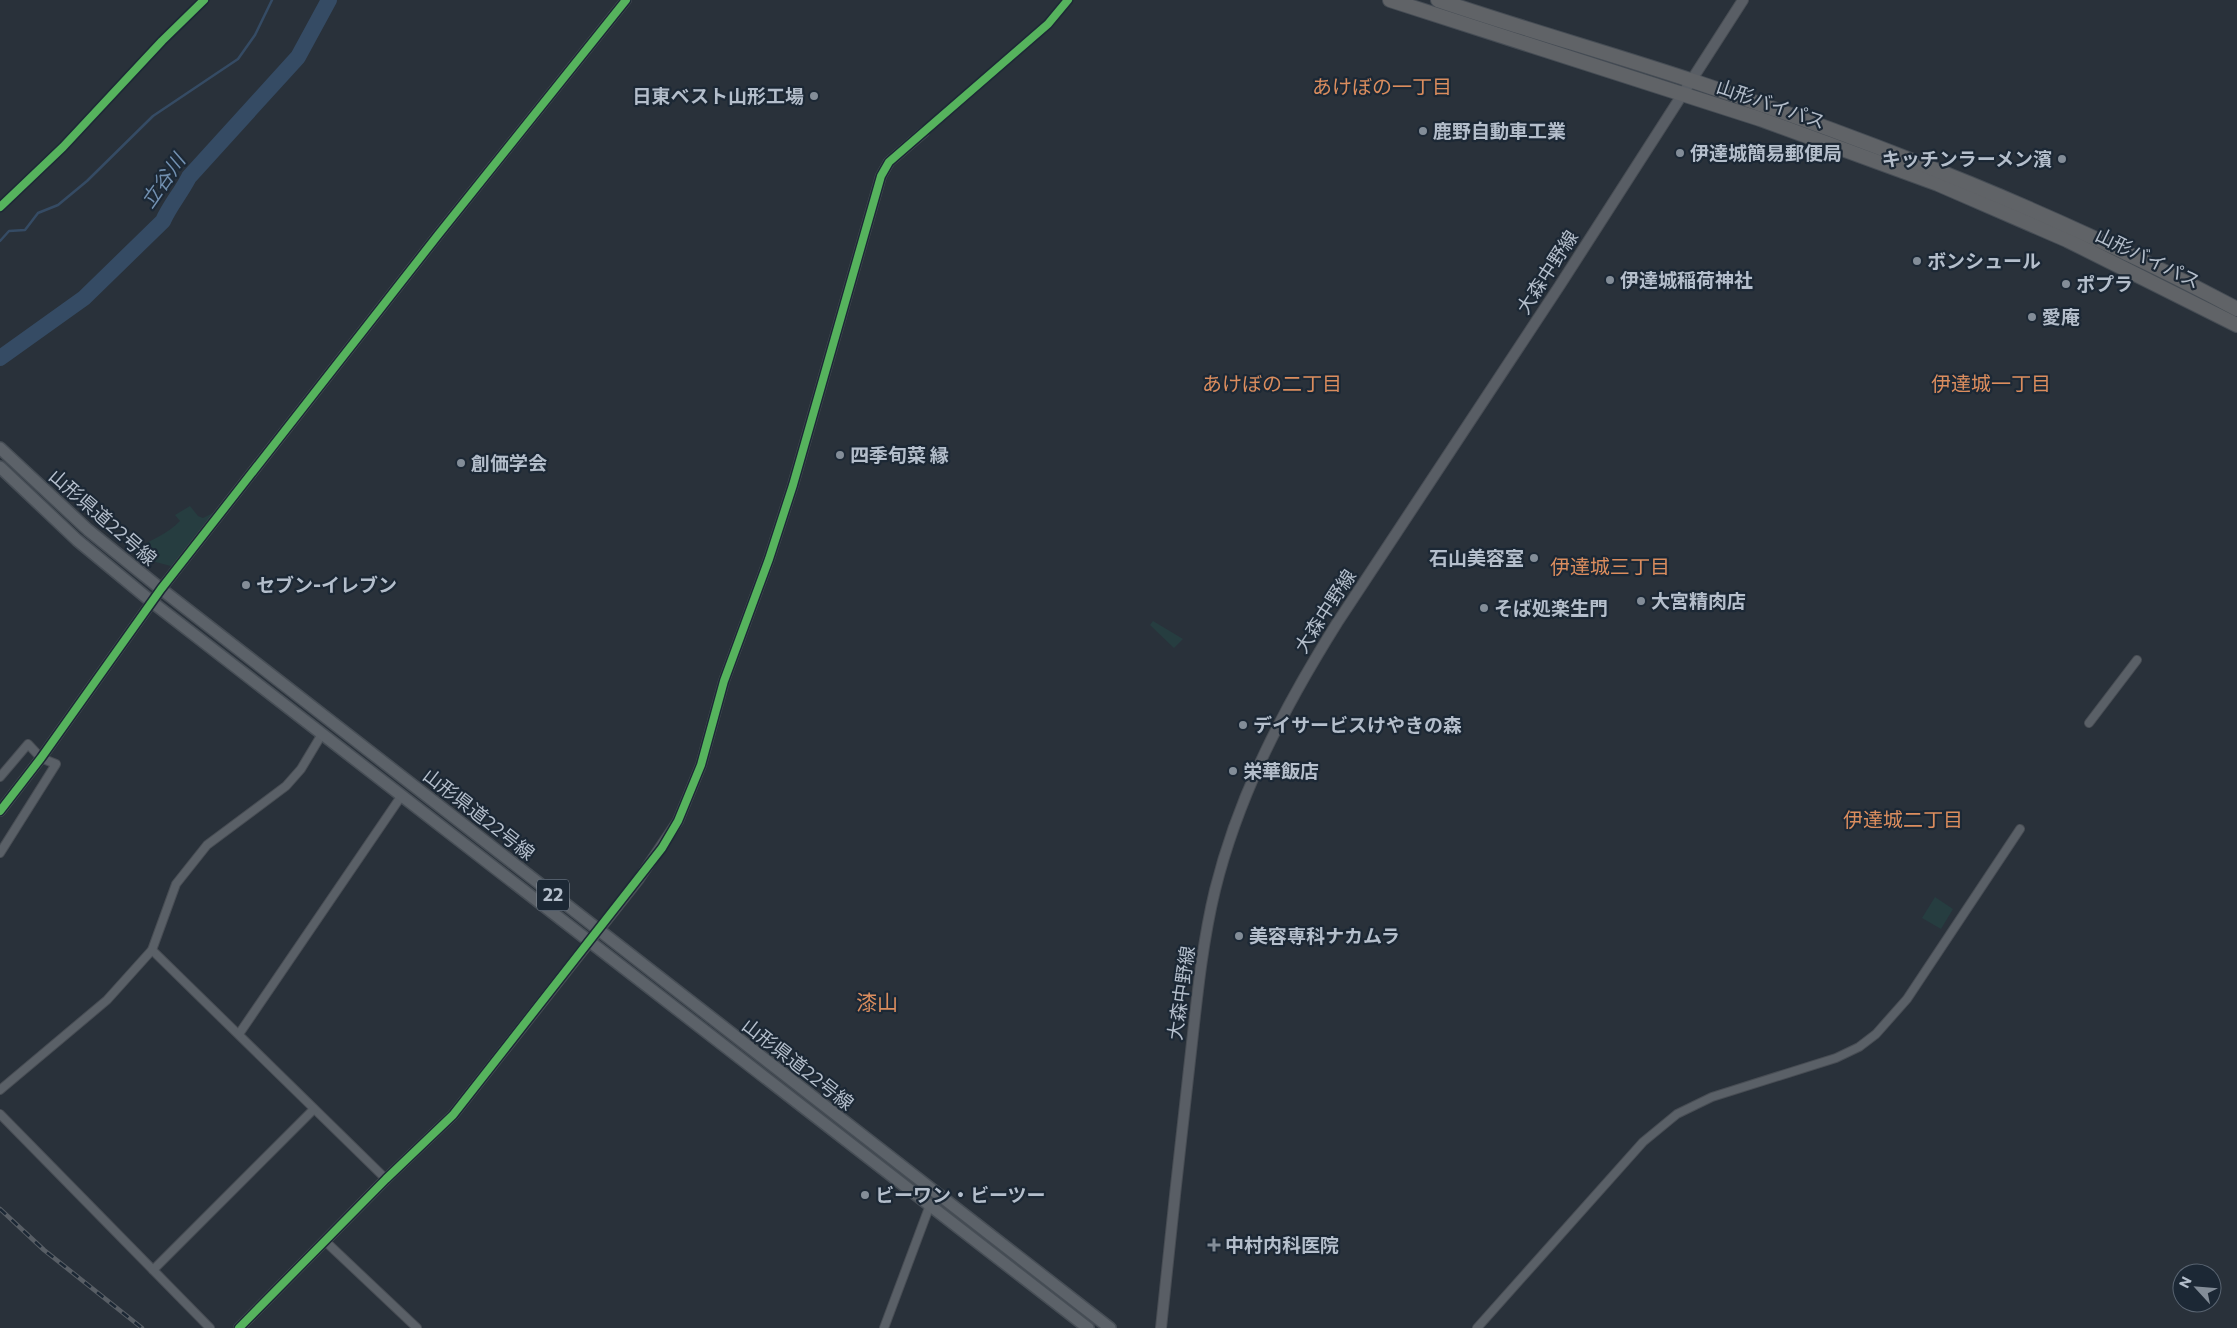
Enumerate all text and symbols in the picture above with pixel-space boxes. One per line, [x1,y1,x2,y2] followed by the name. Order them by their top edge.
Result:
[1312,74,1452,98] district label: あけぼの一丁目
[1714,74,1829,133] street label: 山形バイパス
[633,84,804,107] place label: 日東ベスト山形工場
[808,90,820,102] marker: 日東ベスト山形工場
[1433,119,1566,142] place label: 鹿野自動車工業
[1417,125,1429,137] marker: 鹿野自動車工業
[1690,141,1842,164] place label: 伊達城簡易郵便局
[135,147,190,212] water label: 立谷川
[1674,147,1686,159] marker: 伊達城簡易郵便局
[1882,147,2052,170] place label: キッチンラーメン濱
[2056,153,2068,165] marker: キッチンラーメン濱
[2092,222,2204,293] street label: 山形バイパス
[1511,226,1582,318] street label: 大森中野線
[1927,249,2041,272] place label: ボンシュール
[1911,255,1923,267] marker: ボンシュール
[1620,268,1753,291] place label: 伊達城稲荷神社
[2076,272,2133,295] place label: ポプラ
[1604,274,1616,286] marker: 伊達城稲荷神社
[2060,278,2072,290] marker: ポプラ
[2042,305,2080,328] place label: 愛庵
[2026,311,2038,323] marker: 愛庵
[1202,371,1342,395] district label: あけぼの二丁目
[1931,371,2051,395] district label: 伊達城一丁目
[850,443,949,466] place label: 四季旬菜 縁
[834,449,846,461] marker: 四季旬菜 縁
[471,451,547,474] place label: 創価学会
[455,457,467,469] marker: 創価学会
[45,464,162,570] street label: 山形県道22号線
[1429,546,1524,569] place label: 石山美容室
[1528,552,1540,564] marker: 石山美容室
[1550,554,1670,578] district label: 伊達城三丁目
[1289,565,1360,657] street label: 大森中野線
[256,573,397,596] place label: セブン-イレブン
[240,579,252,591] marker: セブン-イレブン
[1651,589,1746,612] place label: 大宮精肉店
[1635,595,1647,607] marker: 大宮精肉店
[1494,596,1608,619] place label: そば処楽生門
[1478,602,1490,614] marker: そば処楽生門
[1253,713,1462,736] place label: デイサービスけやきの森
[1237,719,1249,731] marker: デイサービスけやきの森
[1243,759,1319,782] place label: 栄華飯店
[419,763,540,864] street label: 山形県道22号線
[1227,765,1239,777] marker: 栄華飯店
[1843,807,1963,831] district label: 伊達城二丁目
[537,880,569,910] road number: 22
[1249,924,1400,947] place label: 美容専科ナカムラ
[1233,930,1245,942] marker: 美容専科ナカムラ
[1163,944,1199,1042] street label: 大森中野線
[856,989,898,1014] district label: 漆山
[738,1013,859,1114] street label: 山形県道22号線
[875,1183,1046,1206] place label: ビーワン・ビーツー
[859,1189,871,1201] marker: ビーワン・ビーツー
[1225,1233,1339,1256] place label: 中村内科医院
[1207,1238,1221,1252] marker: 中村内科医院
[2172,1263,2222,1313] north arrow
[2175,1274,2195,1291] text: N

